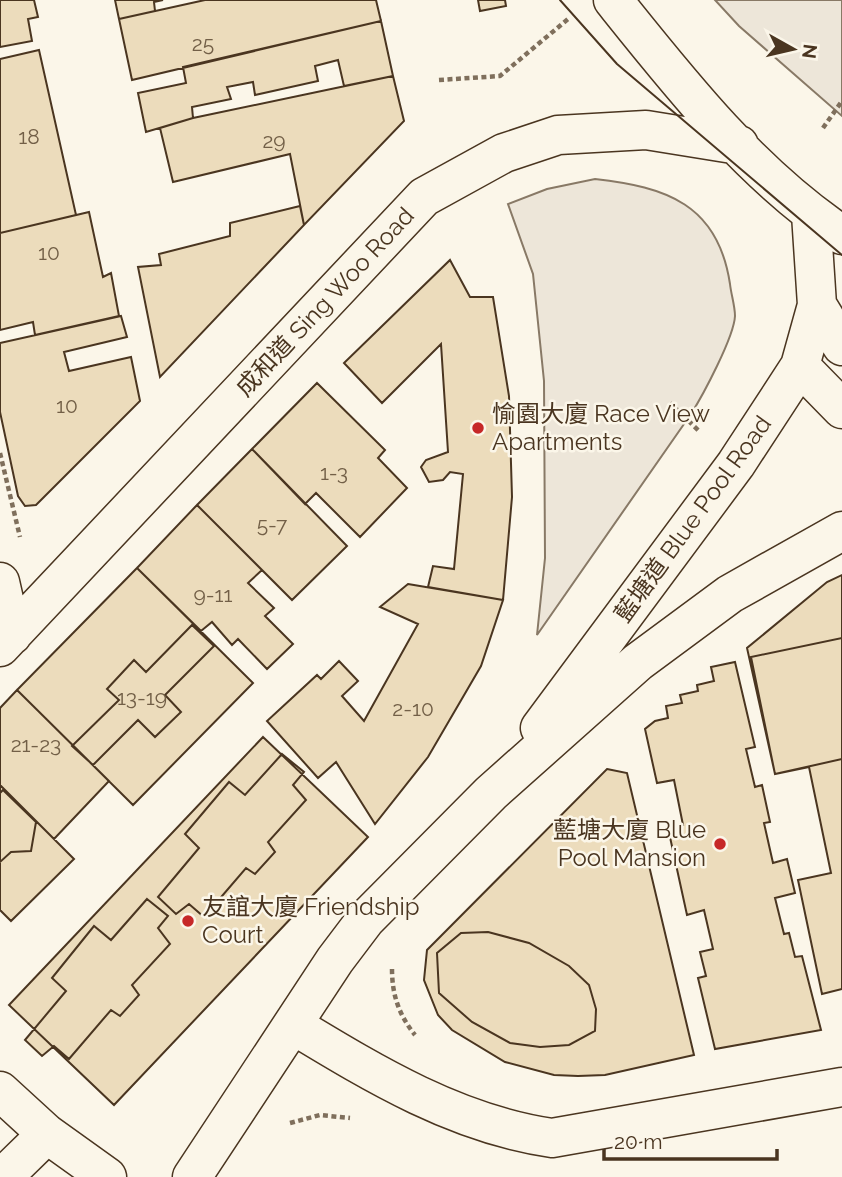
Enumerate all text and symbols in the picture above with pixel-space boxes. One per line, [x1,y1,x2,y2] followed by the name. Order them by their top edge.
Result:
[758,14,828,84] north arrow
[192,31,214,56] house number: 25
[798,43,822,60] text: N
[18,124,40,149] house number: 18
[262,128,286,153] house number: 29
[230,201,420,402] street label: 成和道 Sing Woo Road
[38,240,60,265] house number: 10
[56,393,78,418] house number: 10
[492,399,710,456] place label: 愉園大廈 Race View Apartments
[608,410,777,627] street label: 藍塘道 Blue Pool Road
[470,420,486,436] marker: 愉園大廈 Race View Apartments
[320,460,348,485] house number: 1-3
[257,512,288,537] house number: 5-7
[193,582,233,607] house number: 9-11
[117,685,167,710] house number: 13-19
[392,696,434,721] house number: 2-10
[11,732,61,757] house number: 21-23
[553,815,706,872] place label: 藍塘大廈 Blue Pool Mansion
[712,836,728,852] marker: 藍塘大廈 Blue Pool Mansion
[202,892,420,949] place label: 友誼大廈 Friendship Court
[180,913,196,929] marker: 友誼大廈 Friendship Court
[604,1118,777,1162] scale bar
[614,1129,662,1154] text: 20 m

